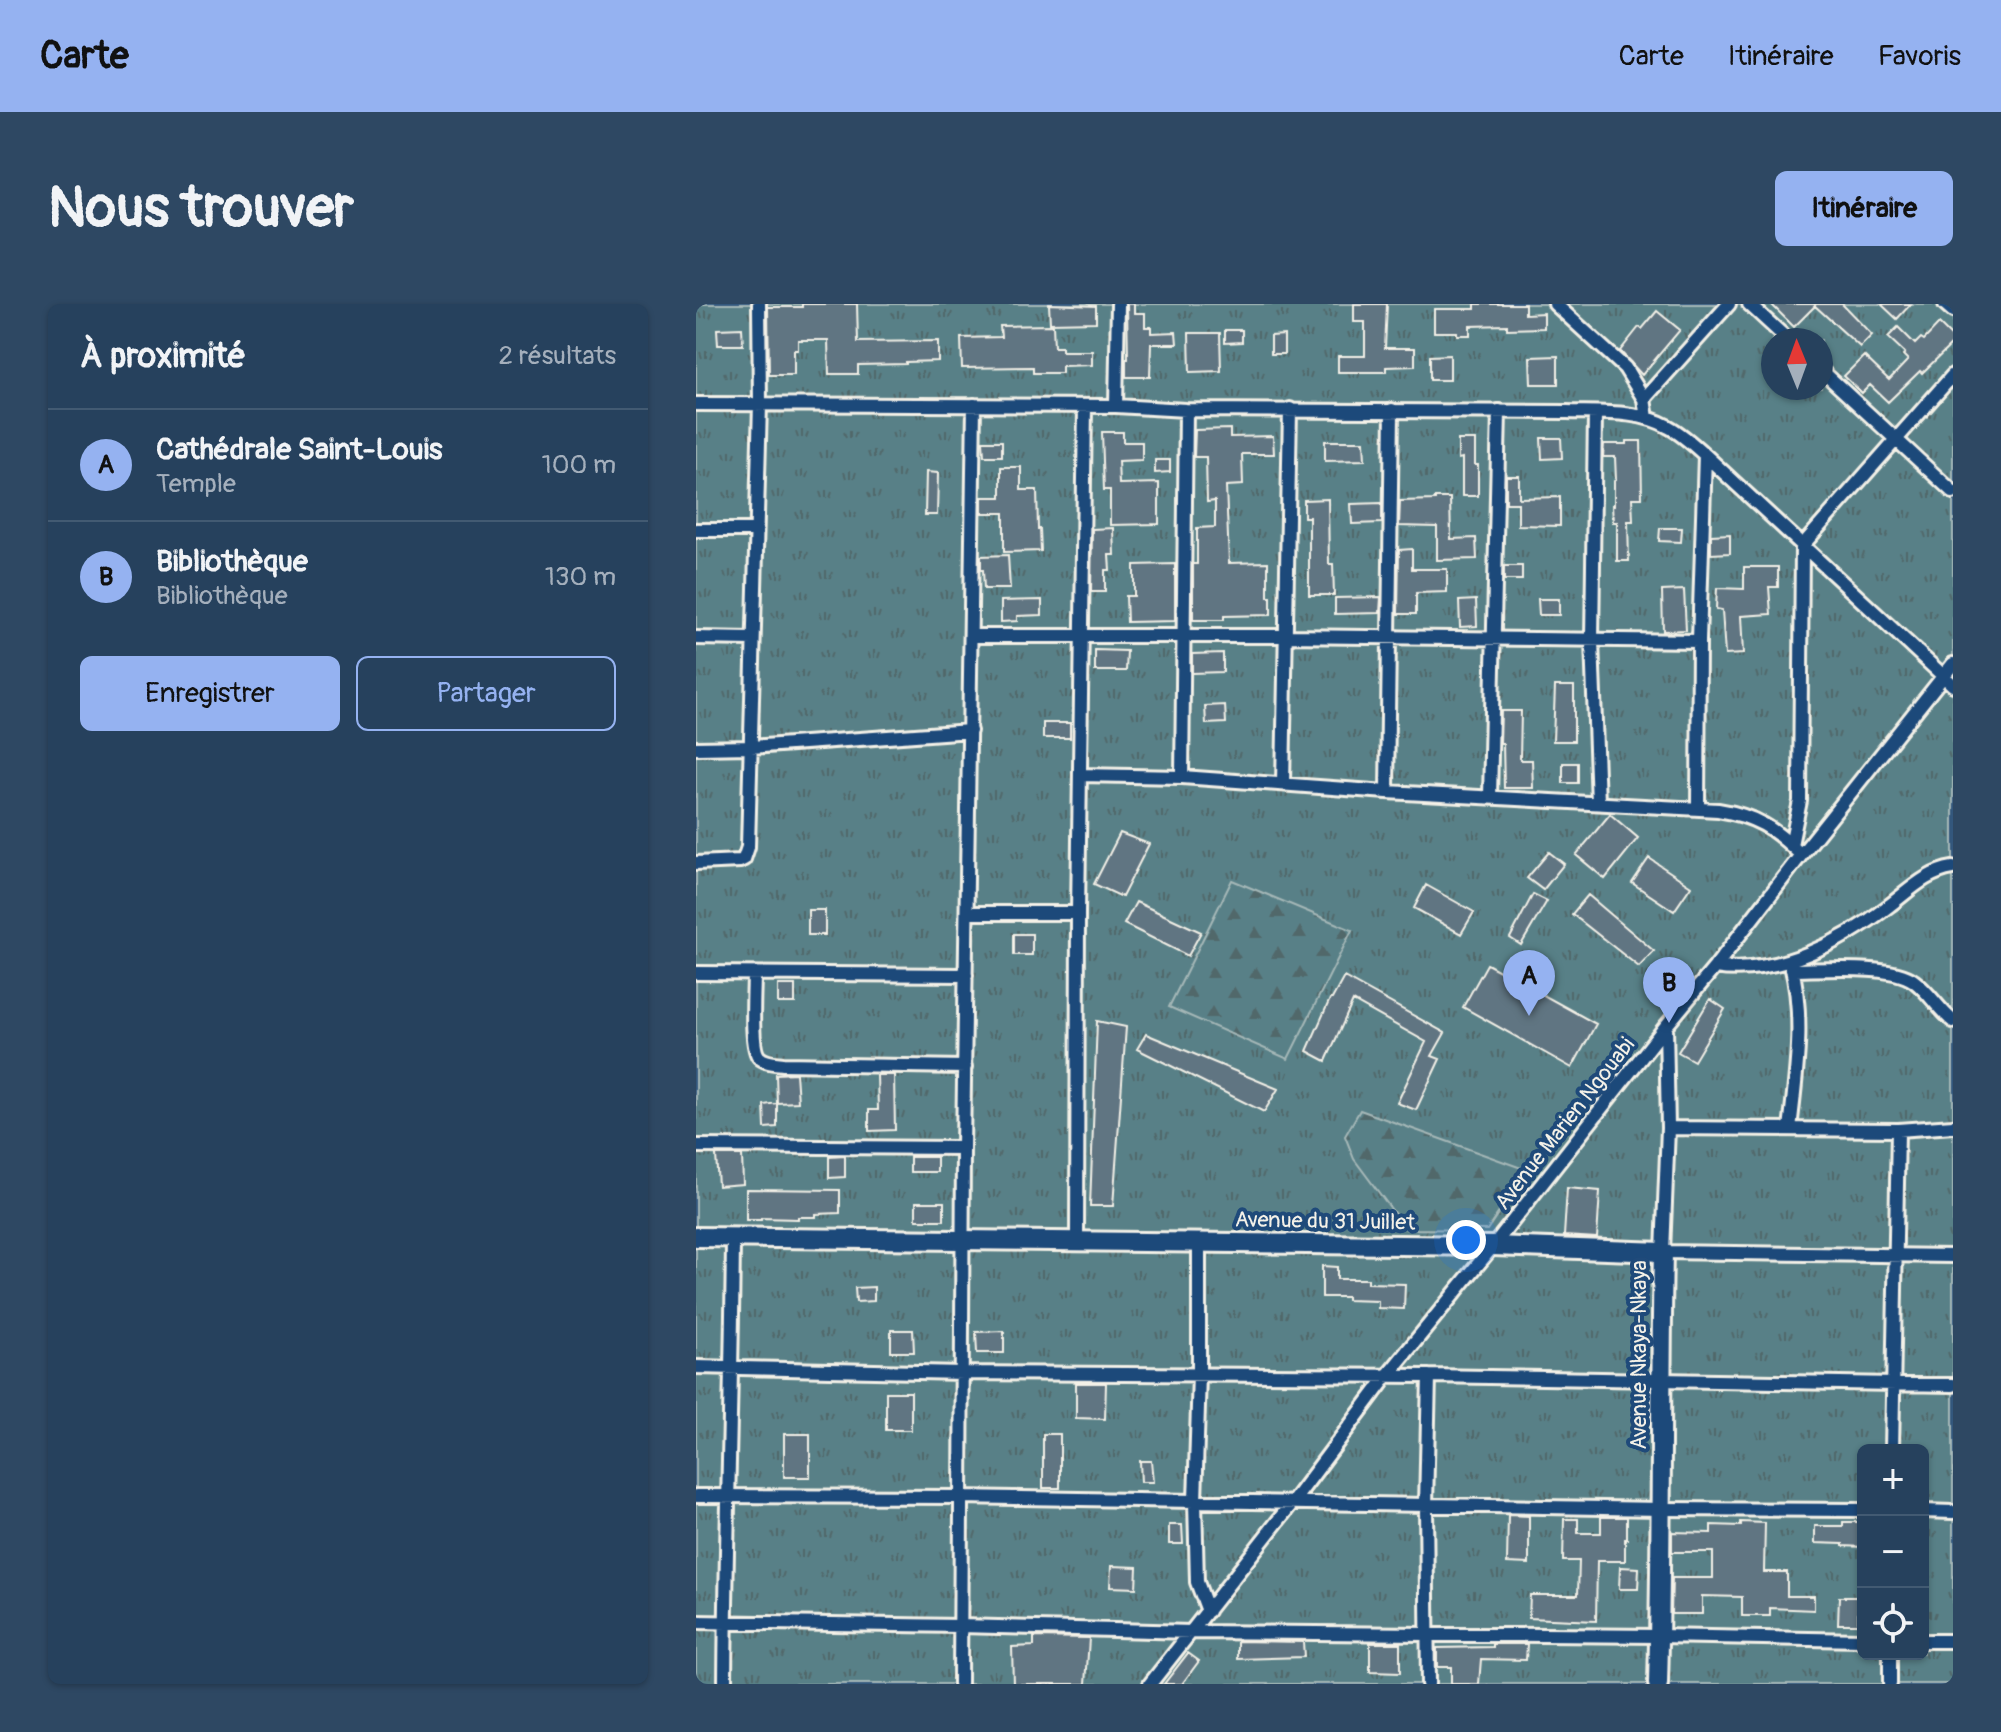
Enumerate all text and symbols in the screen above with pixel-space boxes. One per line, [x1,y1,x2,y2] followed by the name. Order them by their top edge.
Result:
[40,32,129,80] text: Carte
[1618,39,1684,74] text: Carte
[1728,39,1834,74] text: Itinéraire
[1878,39,1961,74] text: Favoris
[1775,171,1953,246] button: Itinéraire
[48,174,354,243] text: Nous trouver
[1761,328,1833,400] north arrow
[80,335,246,378] text: À proximité
[498,340,616,372] text: 2 résultats
[156,431,442,468] text: Cathédrale Saint-Louis
[98,449,114,481] text: A
[542,449,616,481] text: 100 m
[156,468,236,500] text: Temple
[156,543,308,580] text: Bibliothèque
[99,561,113,593] text: B
[545,561,616,593] text: 130 m
[156,580,287,612] text: Bibliothèque
[80,656,340,731] button: Enregistrer
[356,656,616,731] button: Partager
[1503,950,1555,1016] pin: A
[1643,957,1695,1023] pin: B
[1489,1032,1641,1216] street label: Avenue Marien Ngouabi
[1235,1205,1416,1237] street label: Avenue du 31 Juillet
[1446,1220,1486,1260] your location
[1625,1260,1653,1450] street label: Avenue Nkaya-Nkaya
[1857,1444,1929,1660] map controls
[1857,1444,1929,1516] button: +
[1857,1516,1929,1588] button: −
[1857,1588,1929,1660] button: locate

